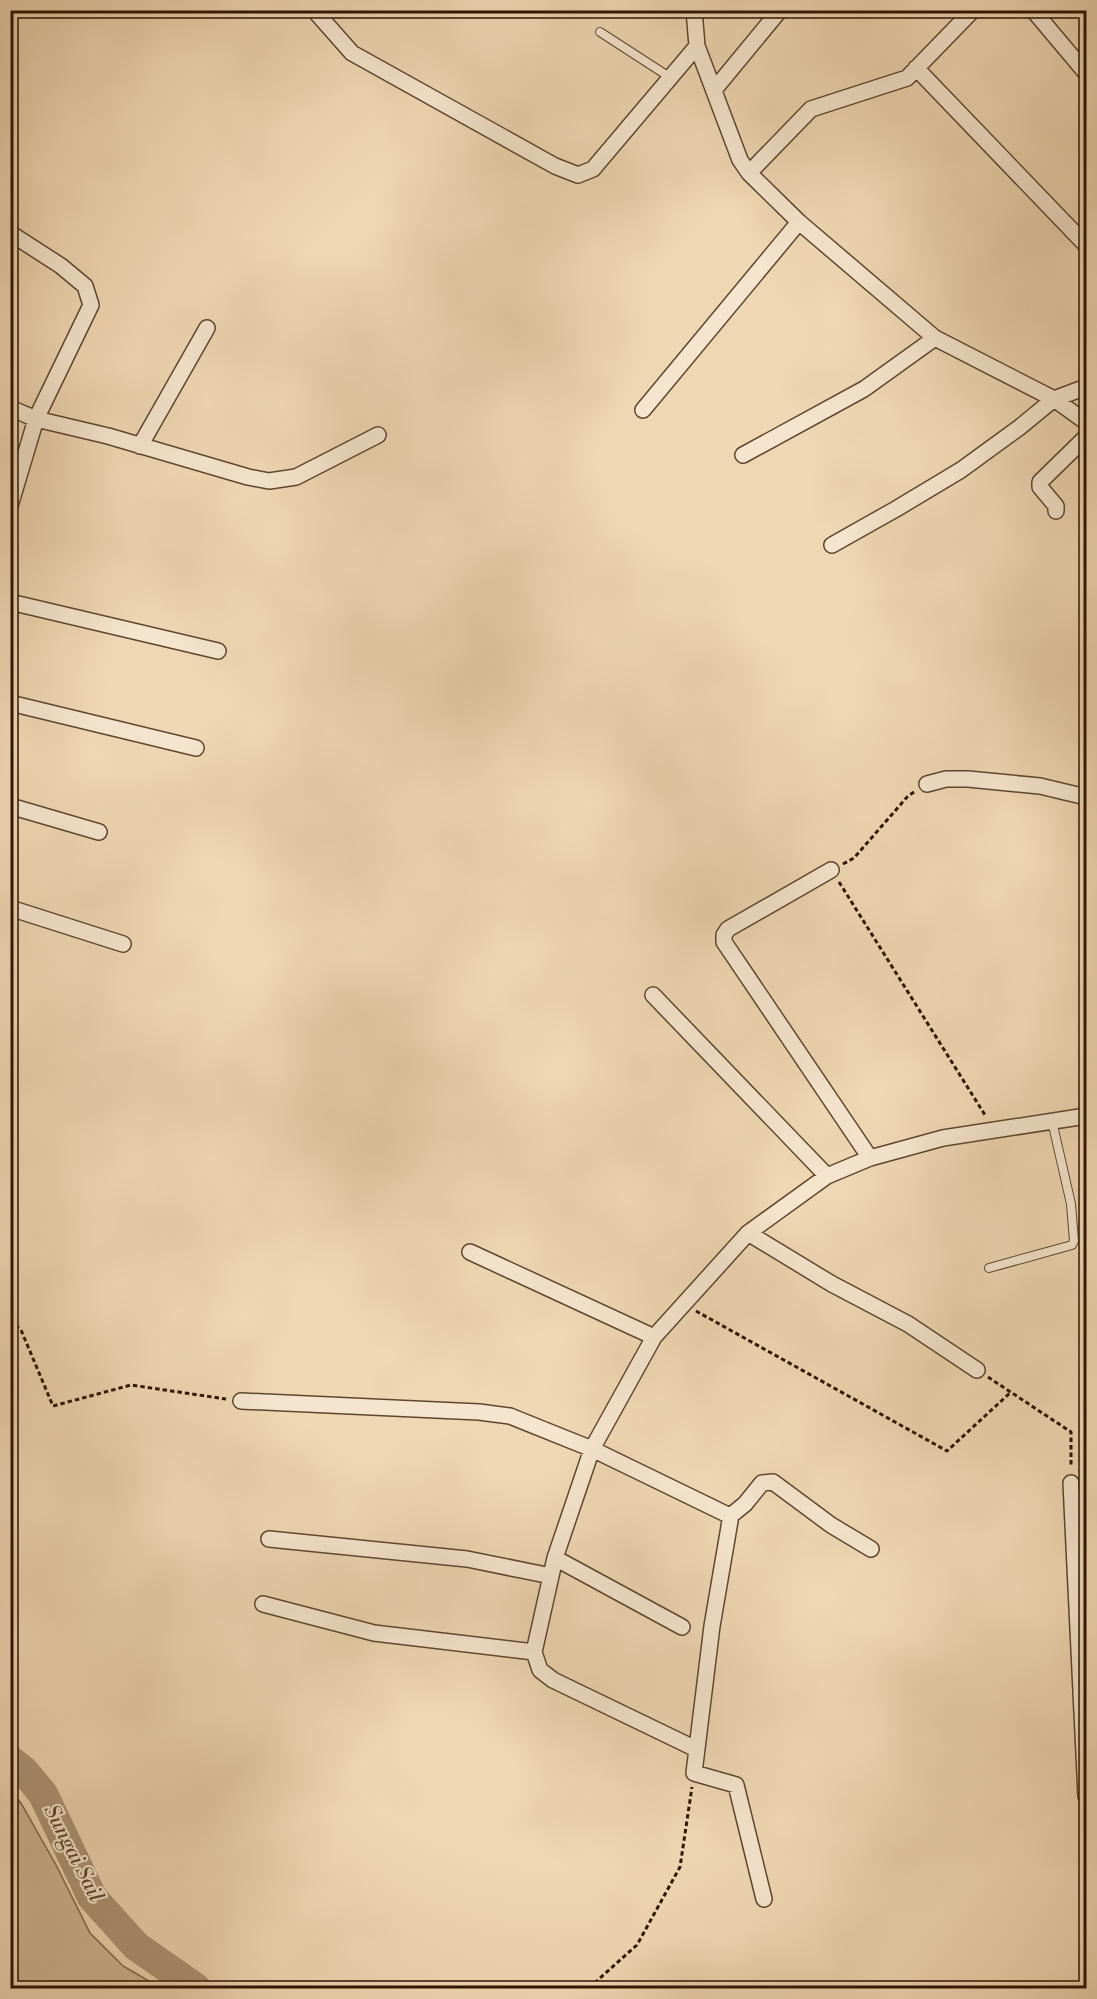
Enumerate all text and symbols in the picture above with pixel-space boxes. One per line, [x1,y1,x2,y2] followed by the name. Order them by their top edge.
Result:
[38,1800,109,1907] water label: Sungai Sail

